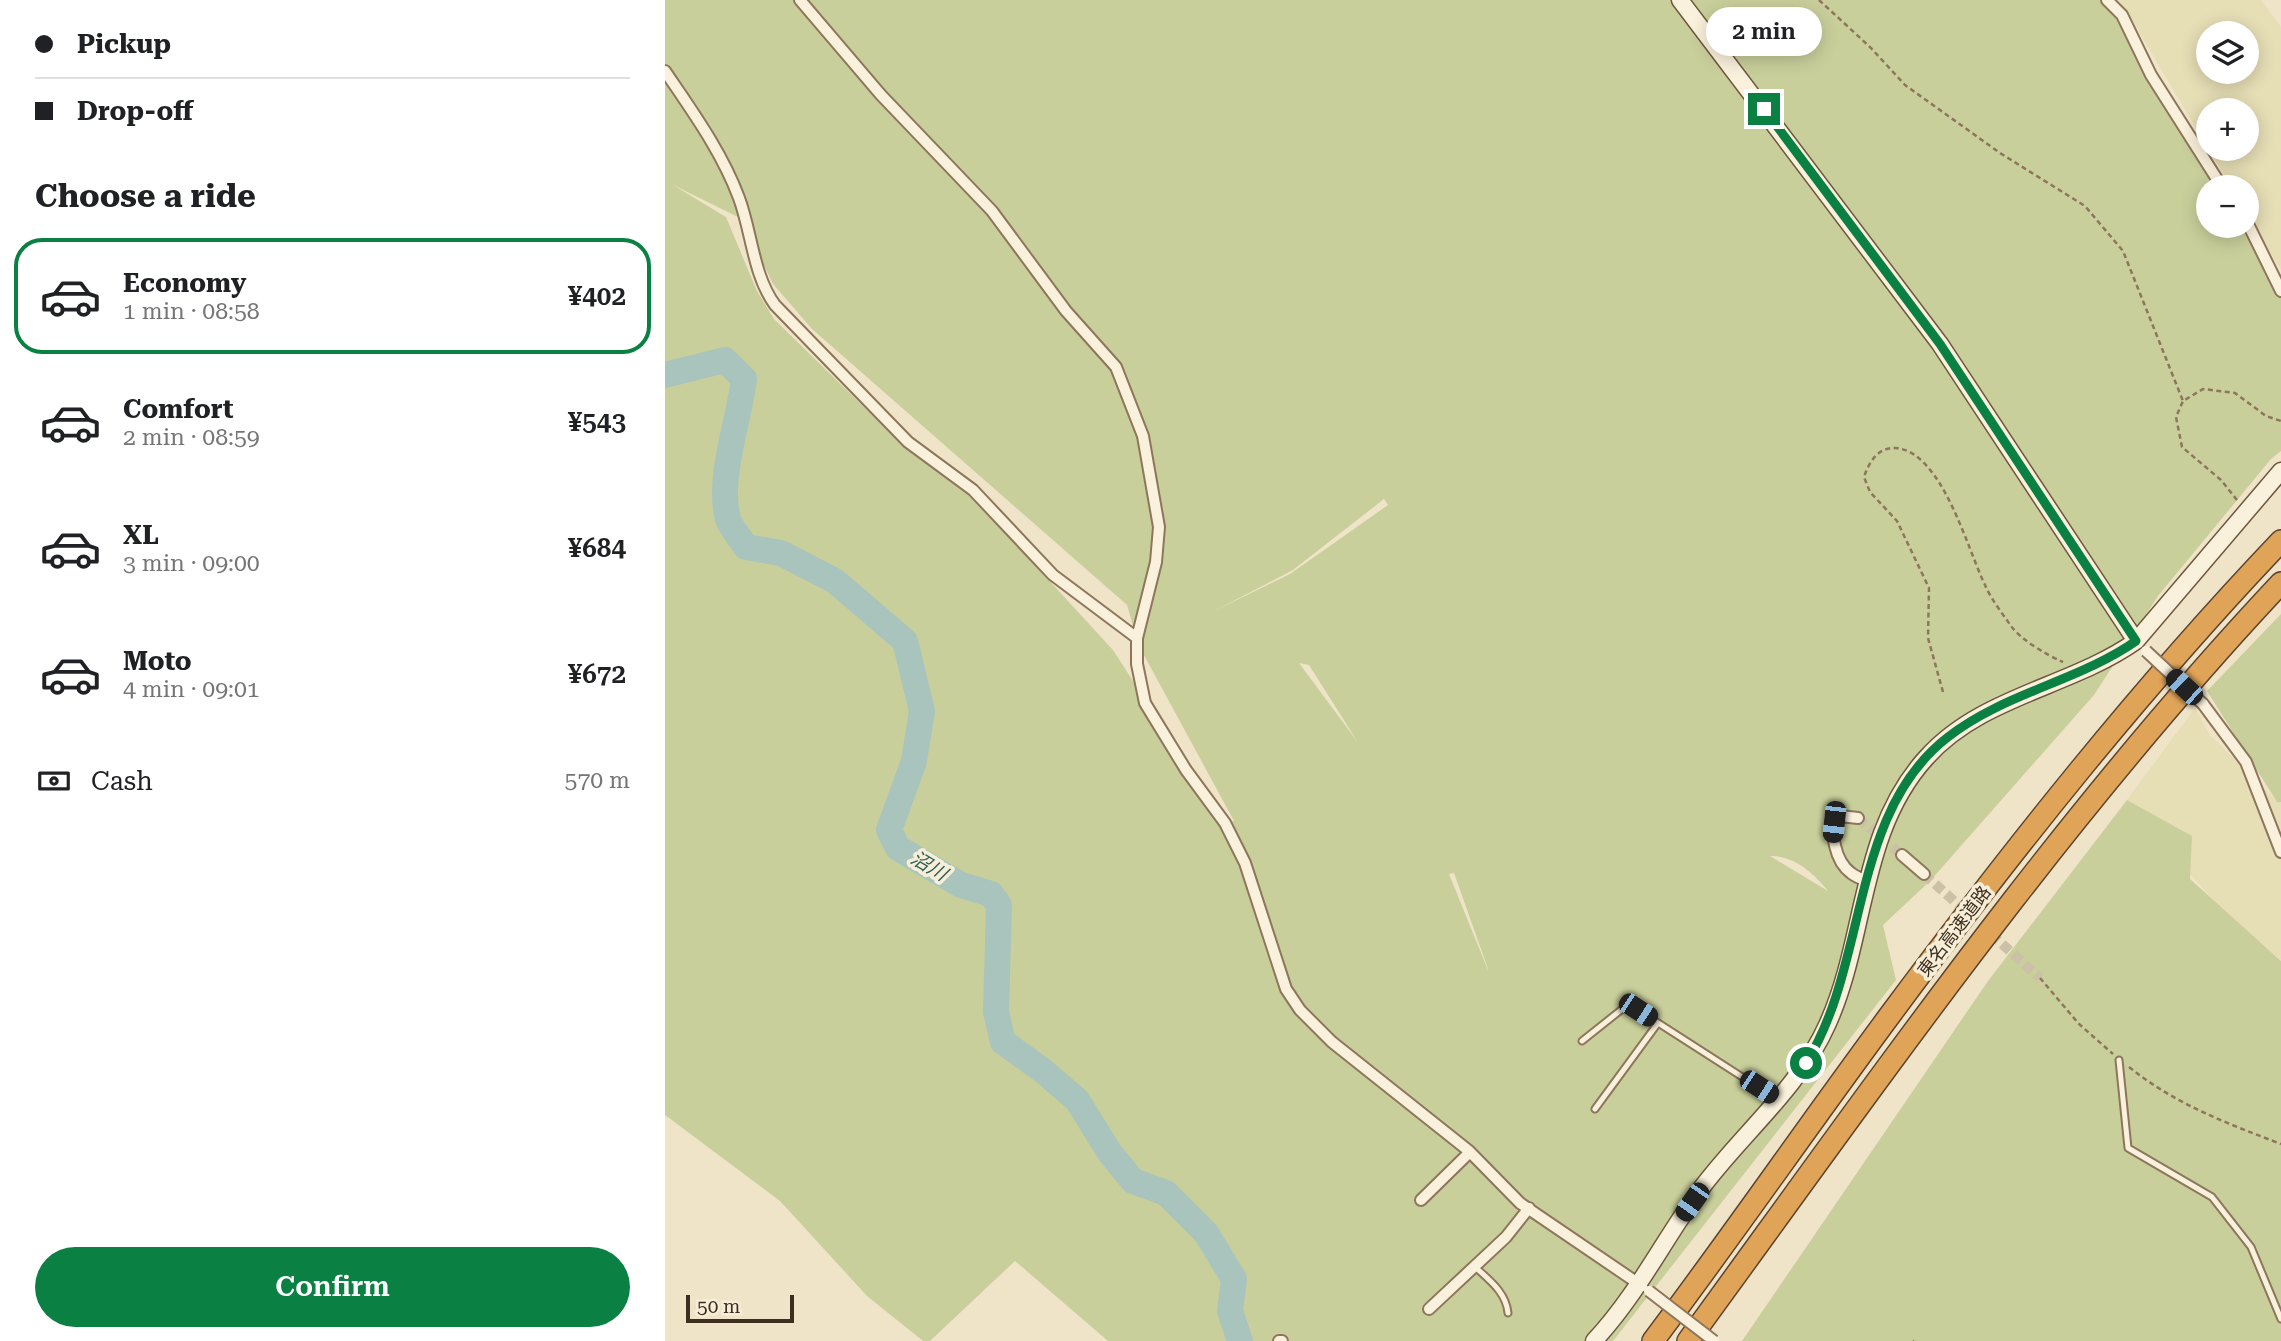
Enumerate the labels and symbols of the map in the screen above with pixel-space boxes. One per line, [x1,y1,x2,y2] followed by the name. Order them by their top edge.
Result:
[1706,7,1822,56] callout: 2 min
[1748,93,1780,125] route end
[2162,665,2207,709] car
[1822,800,1847,844] car
[907,846,953,887] water label: 沼川
[1913,882,1995,980] street label: 東名高速道路
[1615,990,1662,1030] car
[1790,1047,1822,1079] route start
[1736,1067,1783,1107] car
[1672,1179,1713,1225] car
[686,1292,795,1324] scale bar

